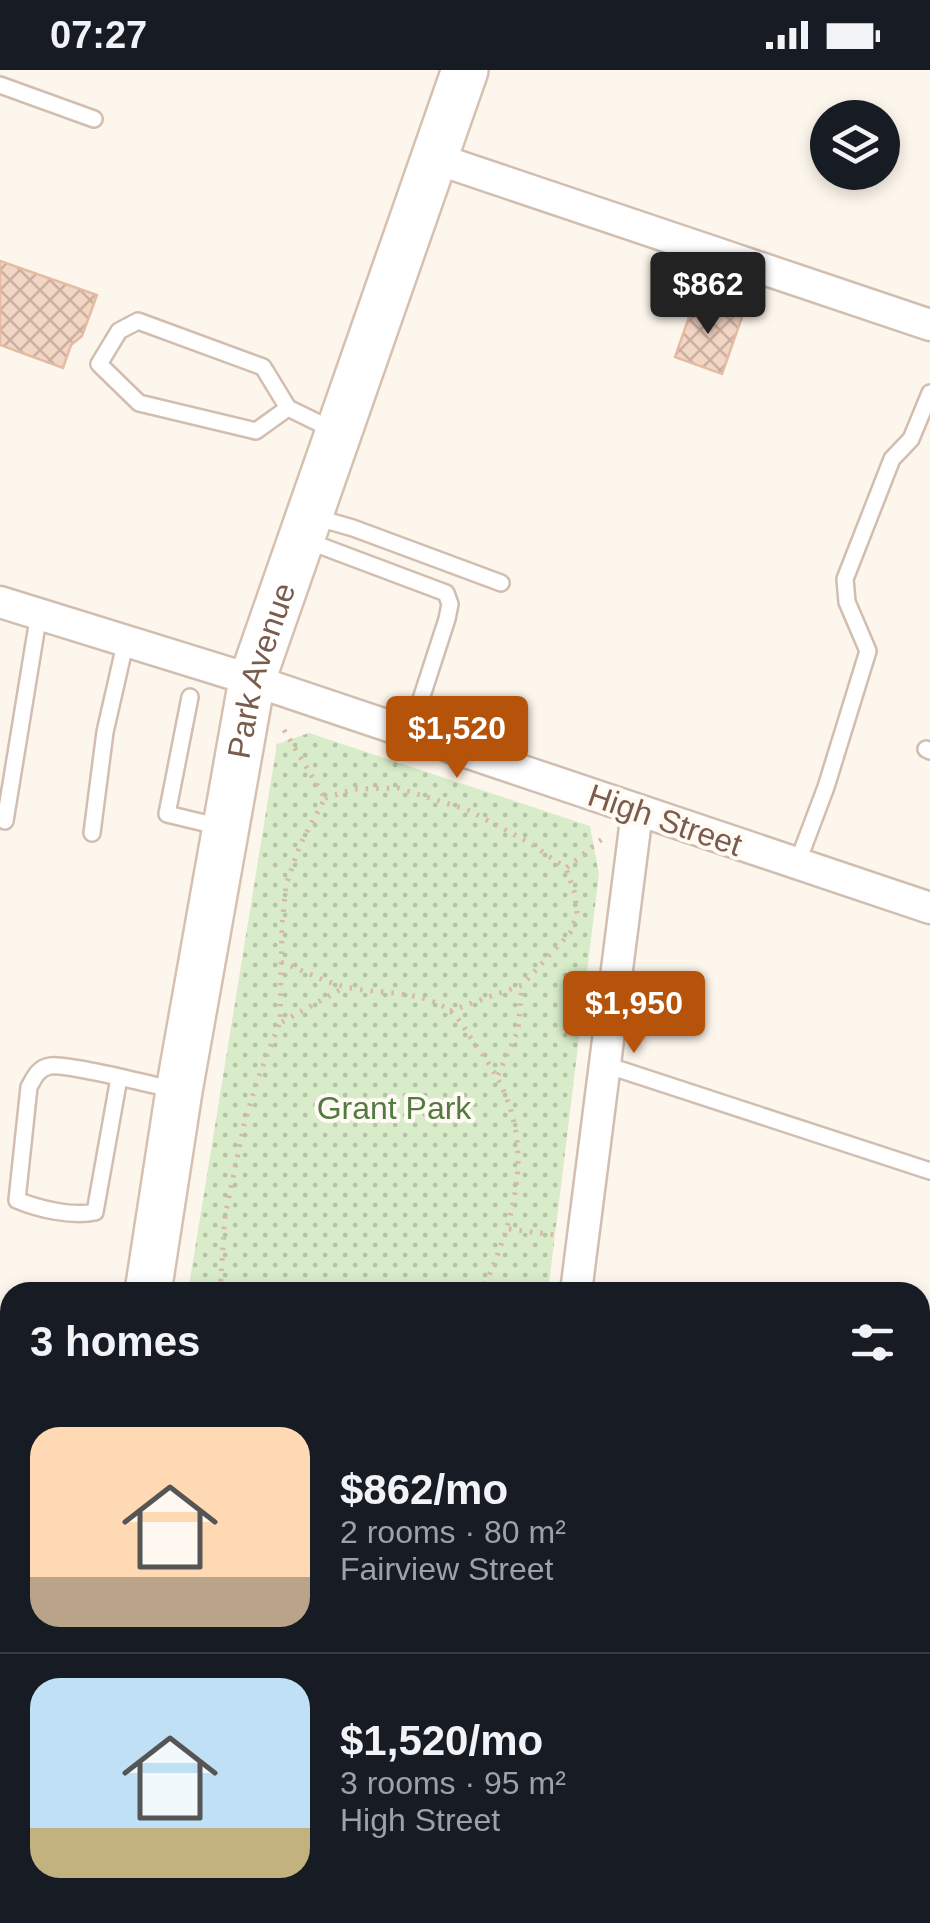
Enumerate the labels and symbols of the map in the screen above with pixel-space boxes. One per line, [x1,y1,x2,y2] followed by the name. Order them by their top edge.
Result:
[649,252,767,337] pin: $862
[220,578,302,761] street label: Park Avenue
[376,696,538,781] pin: $1,520
[583,777,747,863] street label: High Street
[553,971,715,1056] pin: $1,950
[317,1090,472,1126] park label: Grant Park

